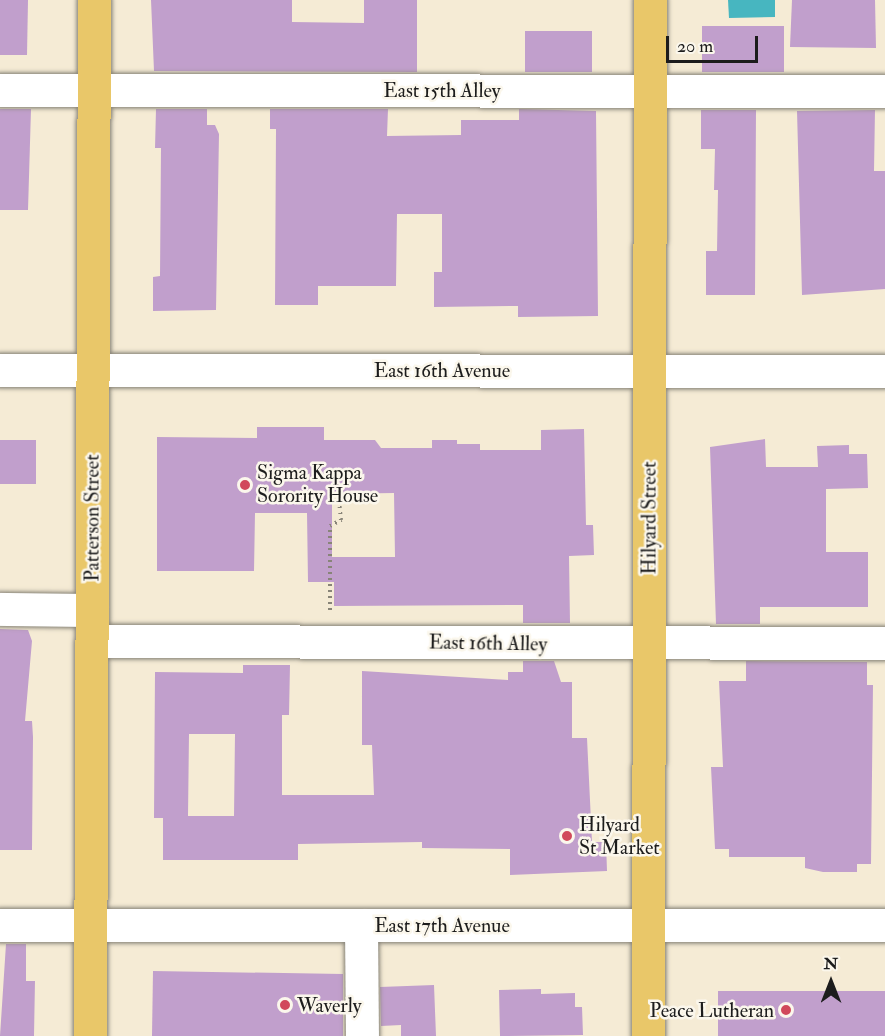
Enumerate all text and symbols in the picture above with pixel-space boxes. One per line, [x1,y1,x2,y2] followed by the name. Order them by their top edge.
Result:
[669,24,760,62] scale bar
[677,35,713,58] text: 20 m
[383,78,501,102] street label: East 15th Alley
[374,358,510,382] street label: East 16th Avenue
[80,454,104,582] street label: Patterson Street
[257,461,378,508] place label: Sigma Kappa Sorority House
[637,461,661,575] street label: Hilyard Street
[238,478,252,492] marker: Sigma Kappa Sorority House
[429,630,547,656] street label: East 16th Alley
[579,813,660,860] place label: Hilyard St Market
[560,829,574,843] marker: Hilyard St Market
[374,913,510,937] street label: East 17th Avenue
[801,952,861,1012] north arrow
[824,954,838,974] text: N
[297,993,362,1017] place label: Waverly
[278,998,292,1012] marker: Waverly
[650,998,774,1022] place label: Peace Lutheran
[779,1003,793,1017] marker: Peace Lutheran

